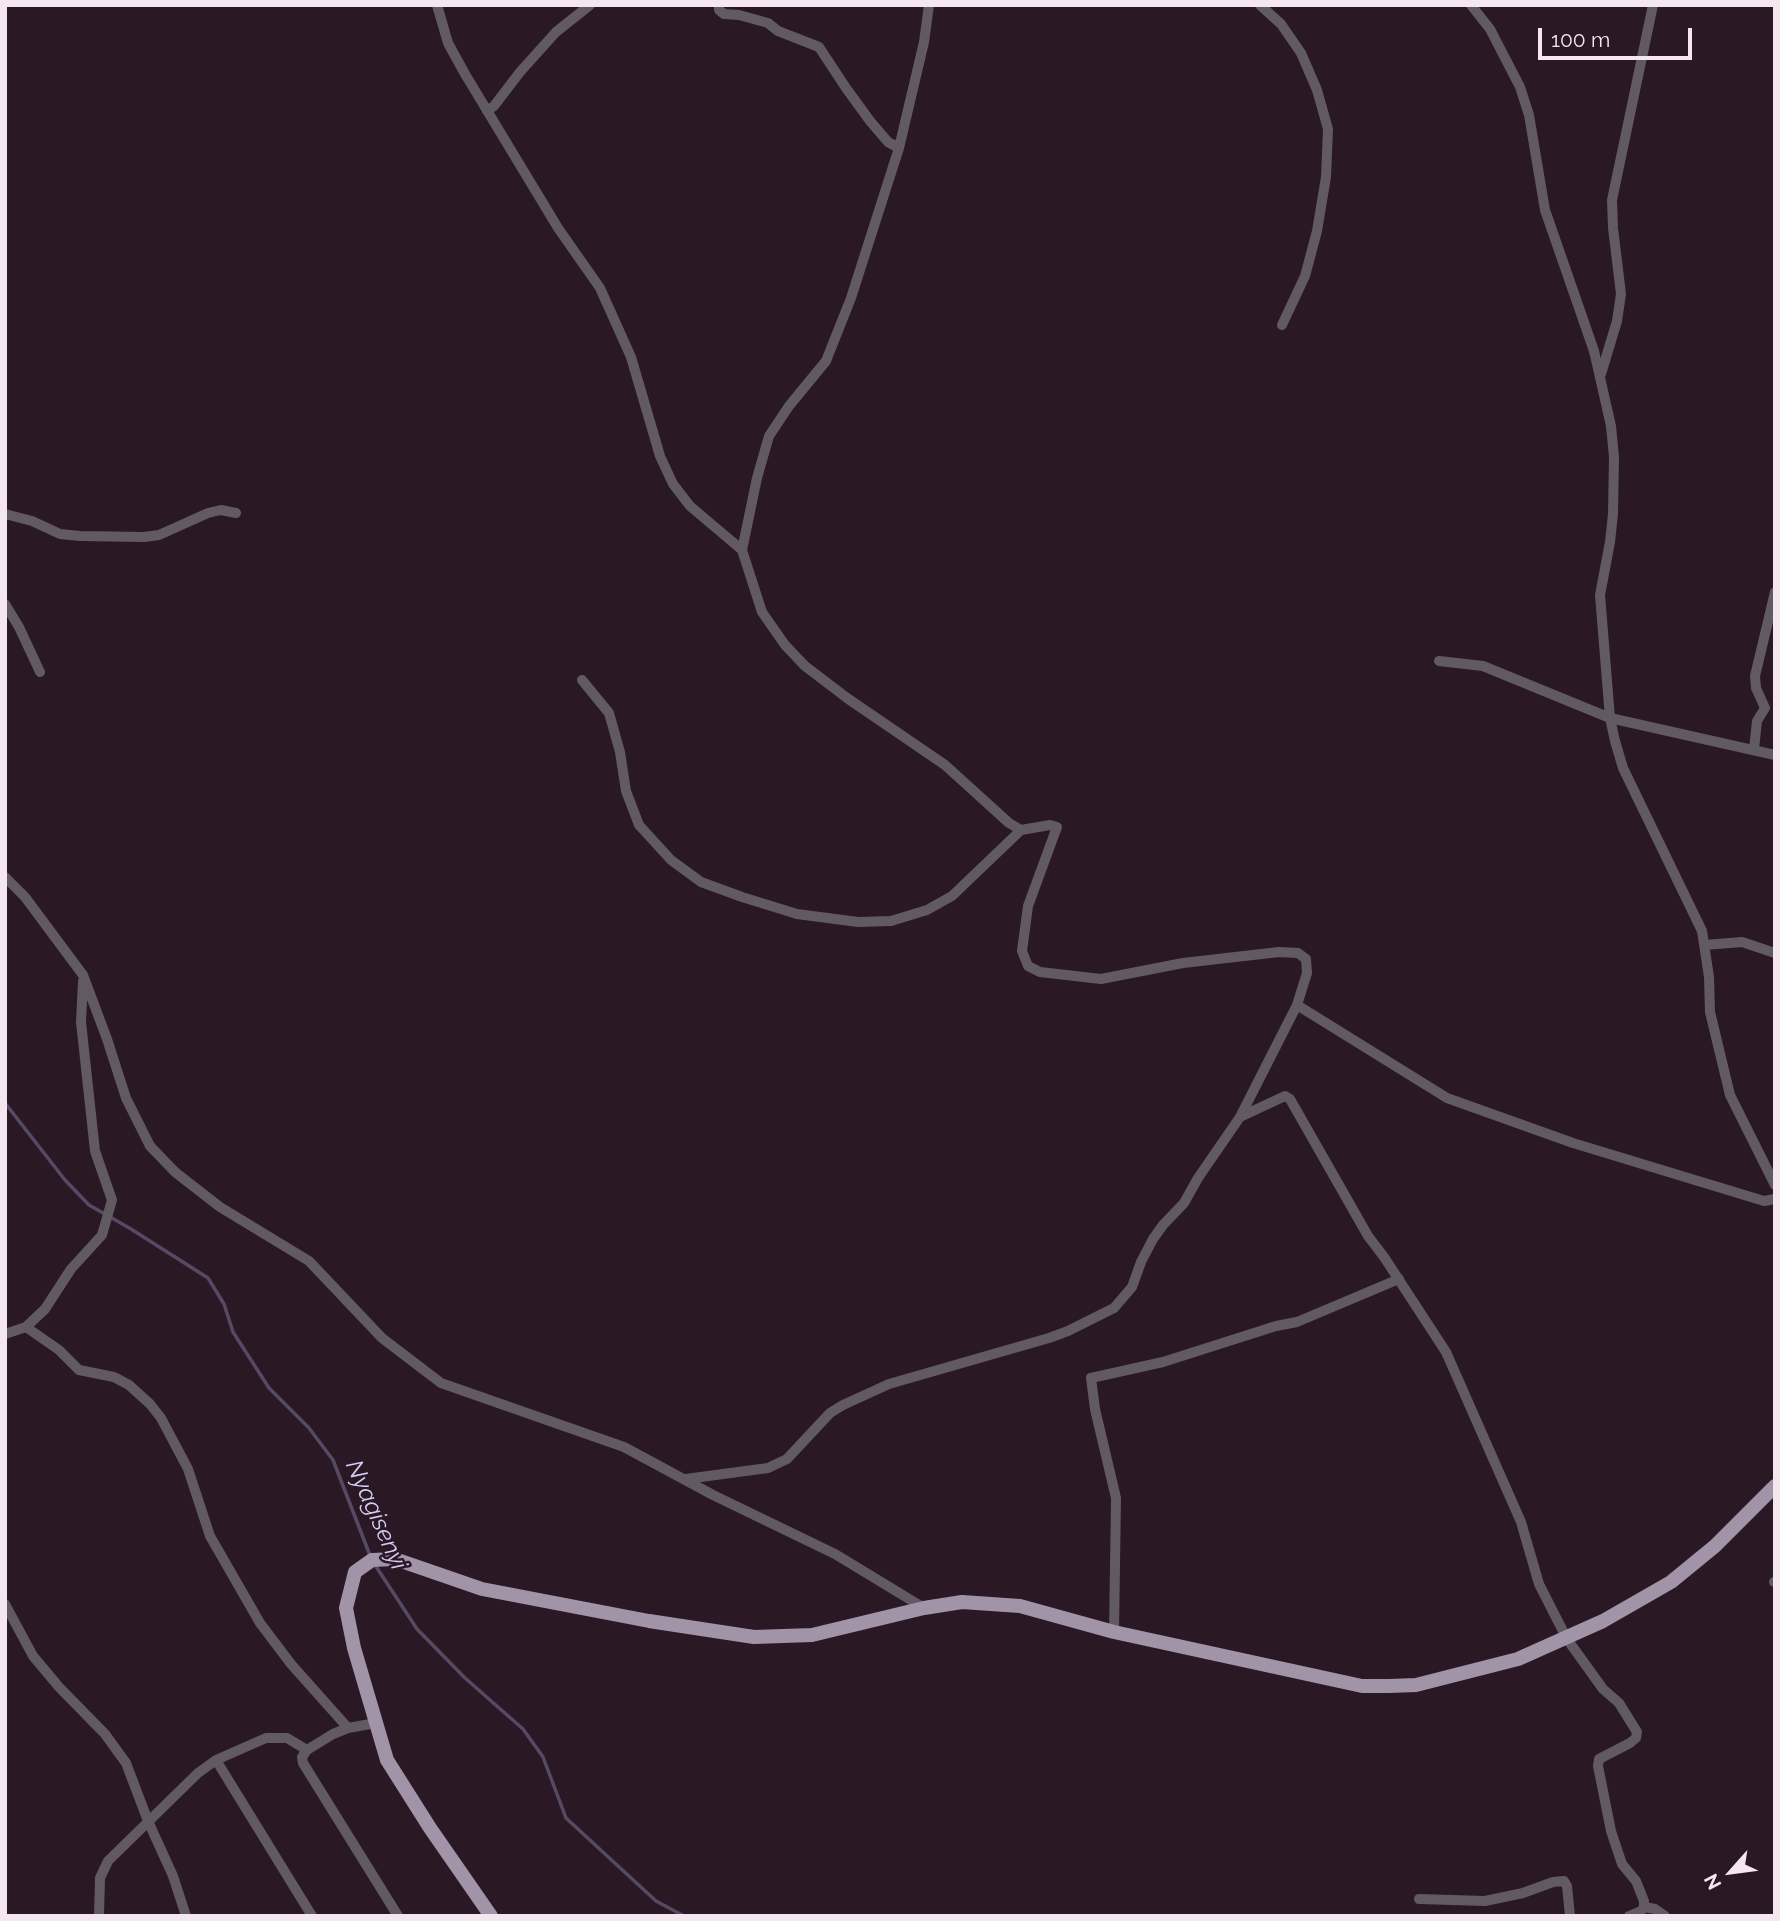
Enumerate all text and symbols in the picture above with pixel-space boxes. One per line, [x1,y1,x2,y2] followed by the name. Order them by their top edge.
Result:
[1542,14,1696,58] scale bar
[1551,27,1610,52] text: 100 m
[339,1456,413,1574] water label: Nyagisenyi
[1696,1837,1766,1907] north arrow
[1699,1870,1726,1893] text: N

